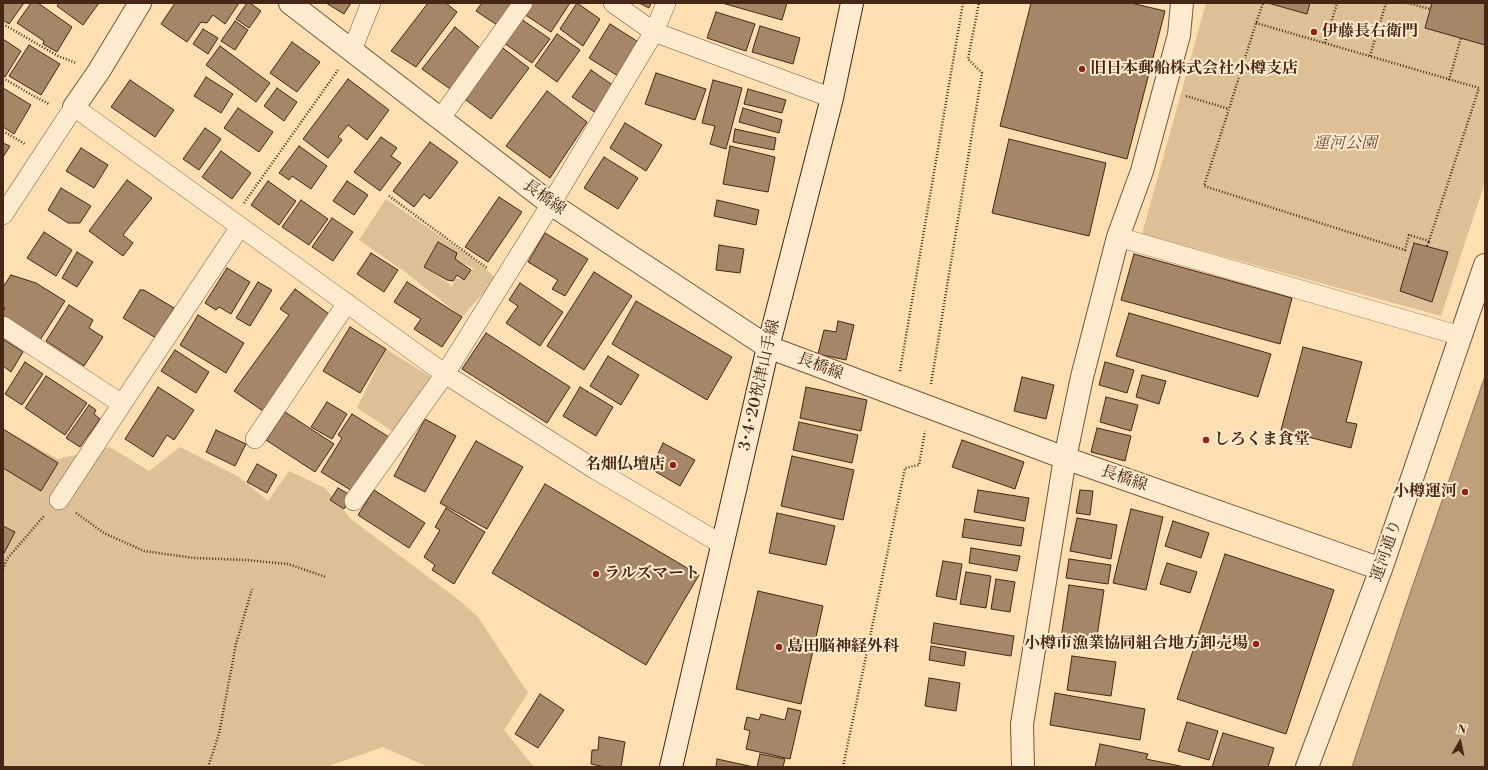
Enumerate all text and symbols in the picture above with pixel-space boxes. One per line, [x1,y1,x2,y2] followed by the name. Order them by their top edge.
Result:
[1322,22,1418,42] place label: 伊藤長右衛門
[1309,27,1319,37] marker: 伊藤長右衛門
[1090,59,1298,79] place label: 旧日本郵船株式会社小樽支店
[1077,64,1087,74] marker: 旧日本郵船株式会社小樽支店
[1313,134,1377,154] park label: 運河公園
[519,176,569,220] street label: 長橋線
[736,318,784,452] street label: 3･4･20祝津山手線
[794,349,846,385] street label: 長橋線
[1214,430,1310,450] place label: しろくま食堂
[1201,435,1211,445] marker: しろくま食堂
[585,455,665,475] place label: 名畑仏壇店
[668,460,678,470] marker: 名畑仏壇店
[1098,462,1150,496] street label: 長橋線
[1393,482,1457,502] place label: 小樽運河
[1460,487,1470,497] marker: 小樽運河
[1368,518,1406,584] street label: 運河通り
[604,564,700,584] place label: ラルズマート
[591,569,601,579] marker: ラルズマート
[1024,634,1248,654] place label: 小樽市漁業協同組合地方卸売場
[787,637,899,657] place label: 島田脳神経外科
[1251,639,1261,649] marker: 小樽市漁業協同組合地方卸売場
[774,642,784,652] marker: 島田脳神経外科
[1440,722,1480,762] north arrow
[1456,723,1467,738] text: N

